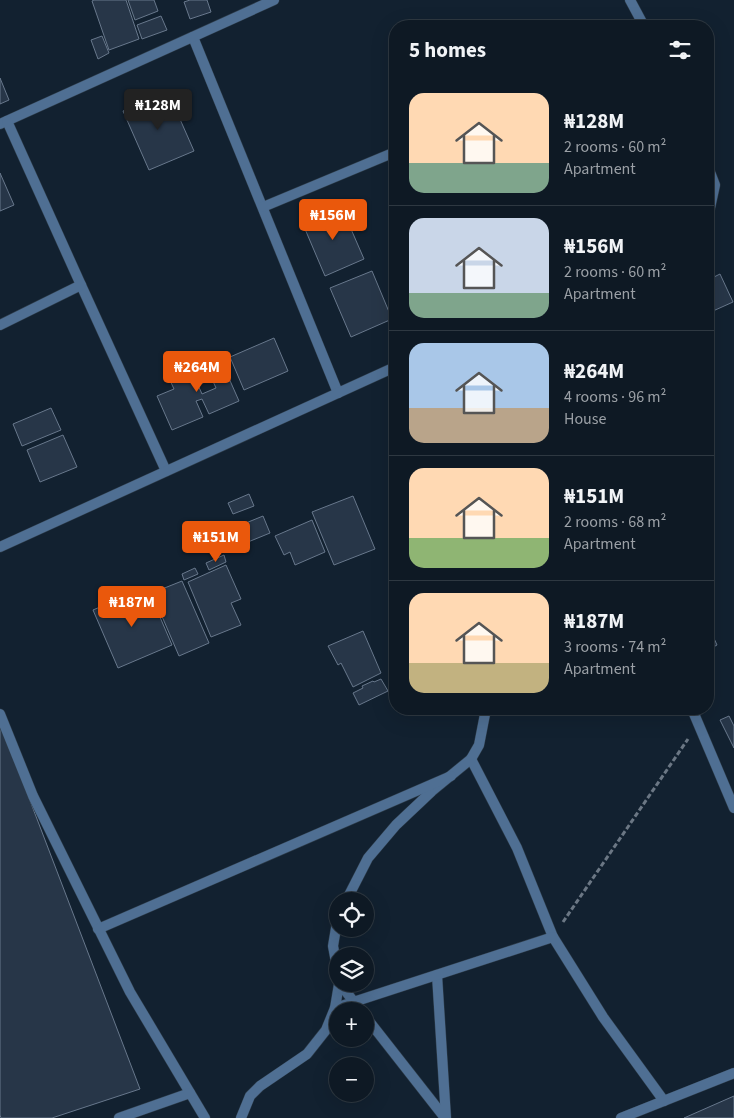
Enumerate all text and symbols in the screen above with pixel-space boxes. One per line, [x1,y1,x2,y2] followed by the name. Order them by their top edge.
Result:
[409,35,486,65] text: 5 homes
[666,36,694,64] icon: filters
[123,88,193,131] pin: ₦128M
[135,94,181,116] text: ₦128M
[564,106,624,136] text: ₦128M
[449,113,509,173] icon: home
[564,136,666,158] text: 2 rooms · 60 m²
[564,158,636,180] text: Apartment
[298,198,368,241] pin: ₦156M
[310,204,356,226] text: ₦156M
[564,231,624,261] text: ₦156M
[449,238,509,298] icon: home
[564,261,666,283] text: 2 rooms · 60 m²
[564,283,636,305] text: Apartment
[162,350,232,393] pin: ₦264M
[174,356,220,378] text: ₦264M
[564,356,624,386] text: ₦264M
[449,363,509,423] icon: home
[564,386,666,408] text: 4 rooms · 96 m²
[564,408,606,430] text: House
[564,481,624,511] text: ₦151M
[449,488,509,548] icon: home
[564,511,666,533] text: 2 rooms · 68 m²
[181,520,251,563] pin: ₦151M
[193,526,239,548] text: ₦151M
[564,533,636,555] text: Apartment
[97,586,167,628] pin: ₦187M
[109,591,155,613] text: ₦187M
[564,606,624,636] text: ₦187M
[449,613,509,673] icon: home
[564,636,666,658] text: 3 rooms · 74 m²
[564,658,636,680] text: Apartment
[329,892,374,1102] map controls
[329,892,374,937] button: locate
[329,947,374,992] button: layers
[329,1002,374,1047] button: +
[329,1057,374,1102] button: −

